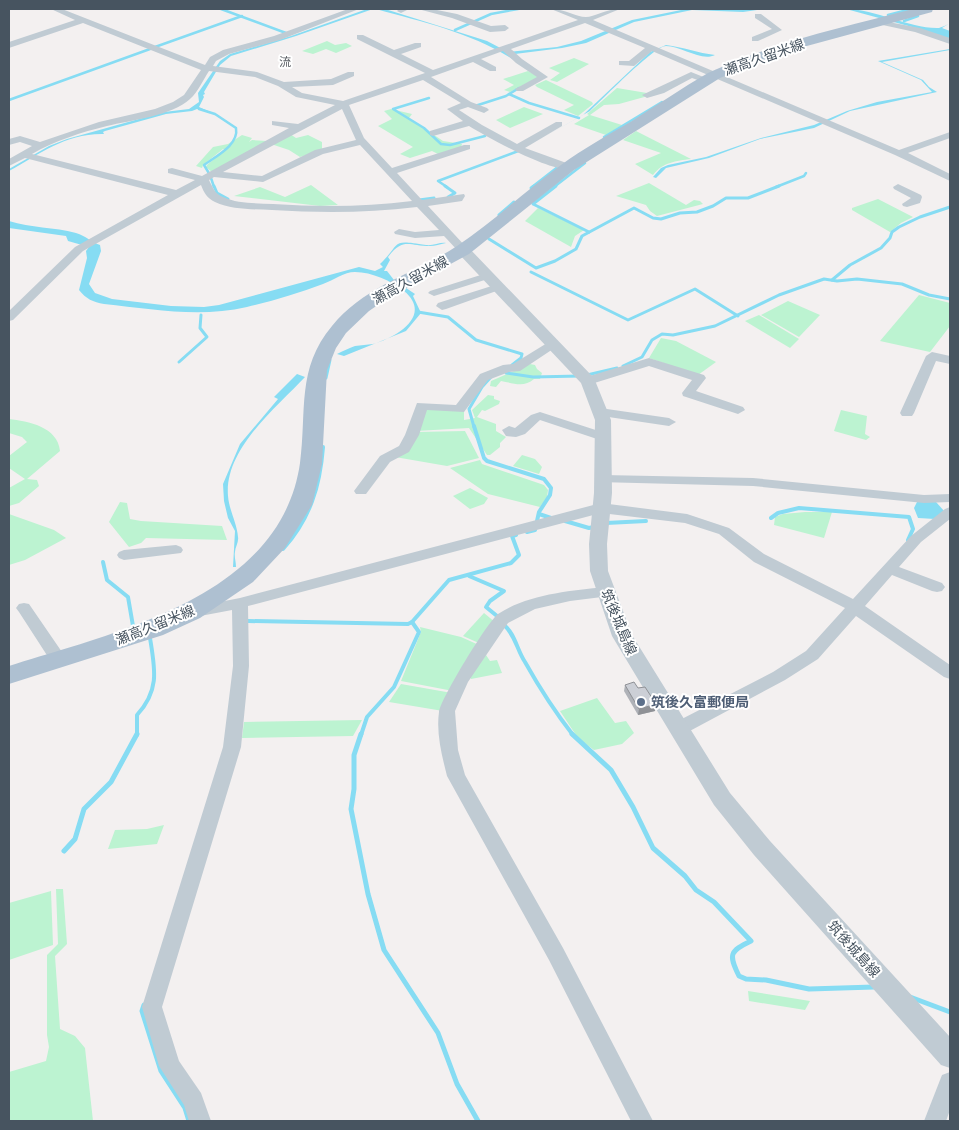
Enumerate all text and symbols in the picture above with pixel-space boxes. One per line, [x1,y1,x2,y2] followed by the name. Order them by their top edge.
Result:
[722,36,806,78] street label: 瀬高久留米線
[279,55,291,69] district label: 流
[369,253,451,307] street label: 瀬高久留米線
[598,587,640,657] street label: 筑後城島線
[113,602,197,648] street label: 瀬高久留米線
[651,694,749,710] place label: 筑後久富郵便局
[635,696,647,708] marker: 筑後久富郵便局
[825,918,883,980] street label: 筑後城島線

